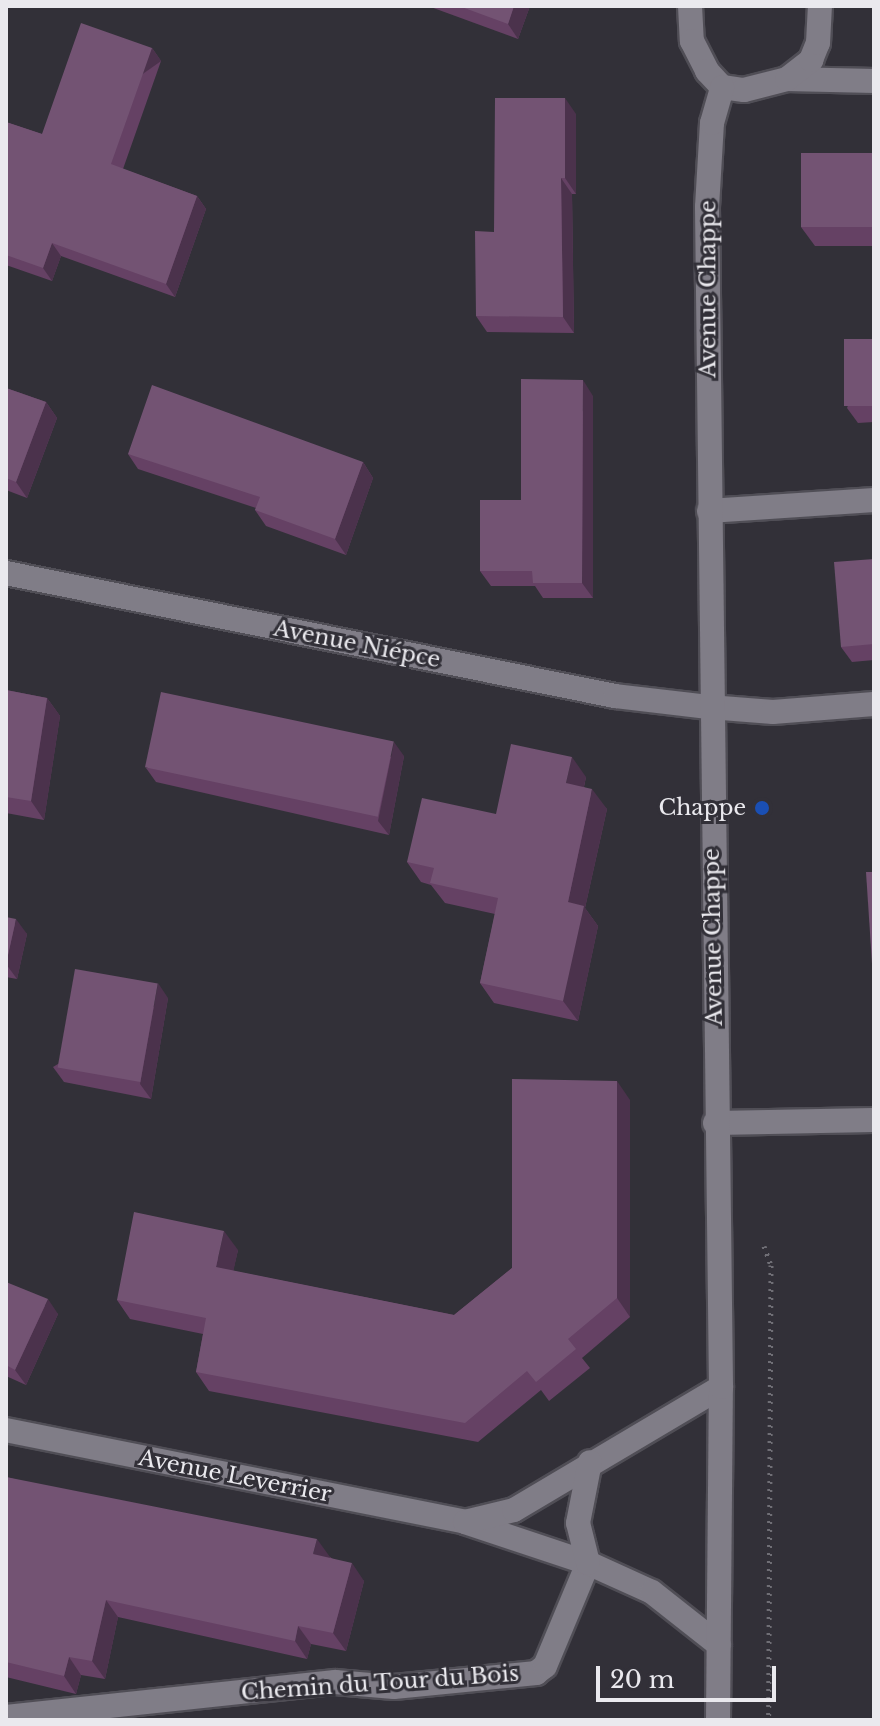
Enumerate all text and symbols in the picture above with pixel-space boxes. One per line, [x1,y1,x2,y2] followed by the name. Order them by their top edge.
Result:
[695,200,721,378] street label: Avenue Chappe
[271,615,443,673] street label: Avenue Niépce
[659,795,746,821] place label: Chappe
[753,799,771,817] marker: Chappe
[698,848,728,1026] street label: Avenue Chappe
[137,1444,333,1508] street label: Avenue Leverrier
[600,1650,780,1700] scale bar
[240,1660,520,1706] street label: Chemin du Tour du Bois
[610,1665,675,1694] text: 20 m

